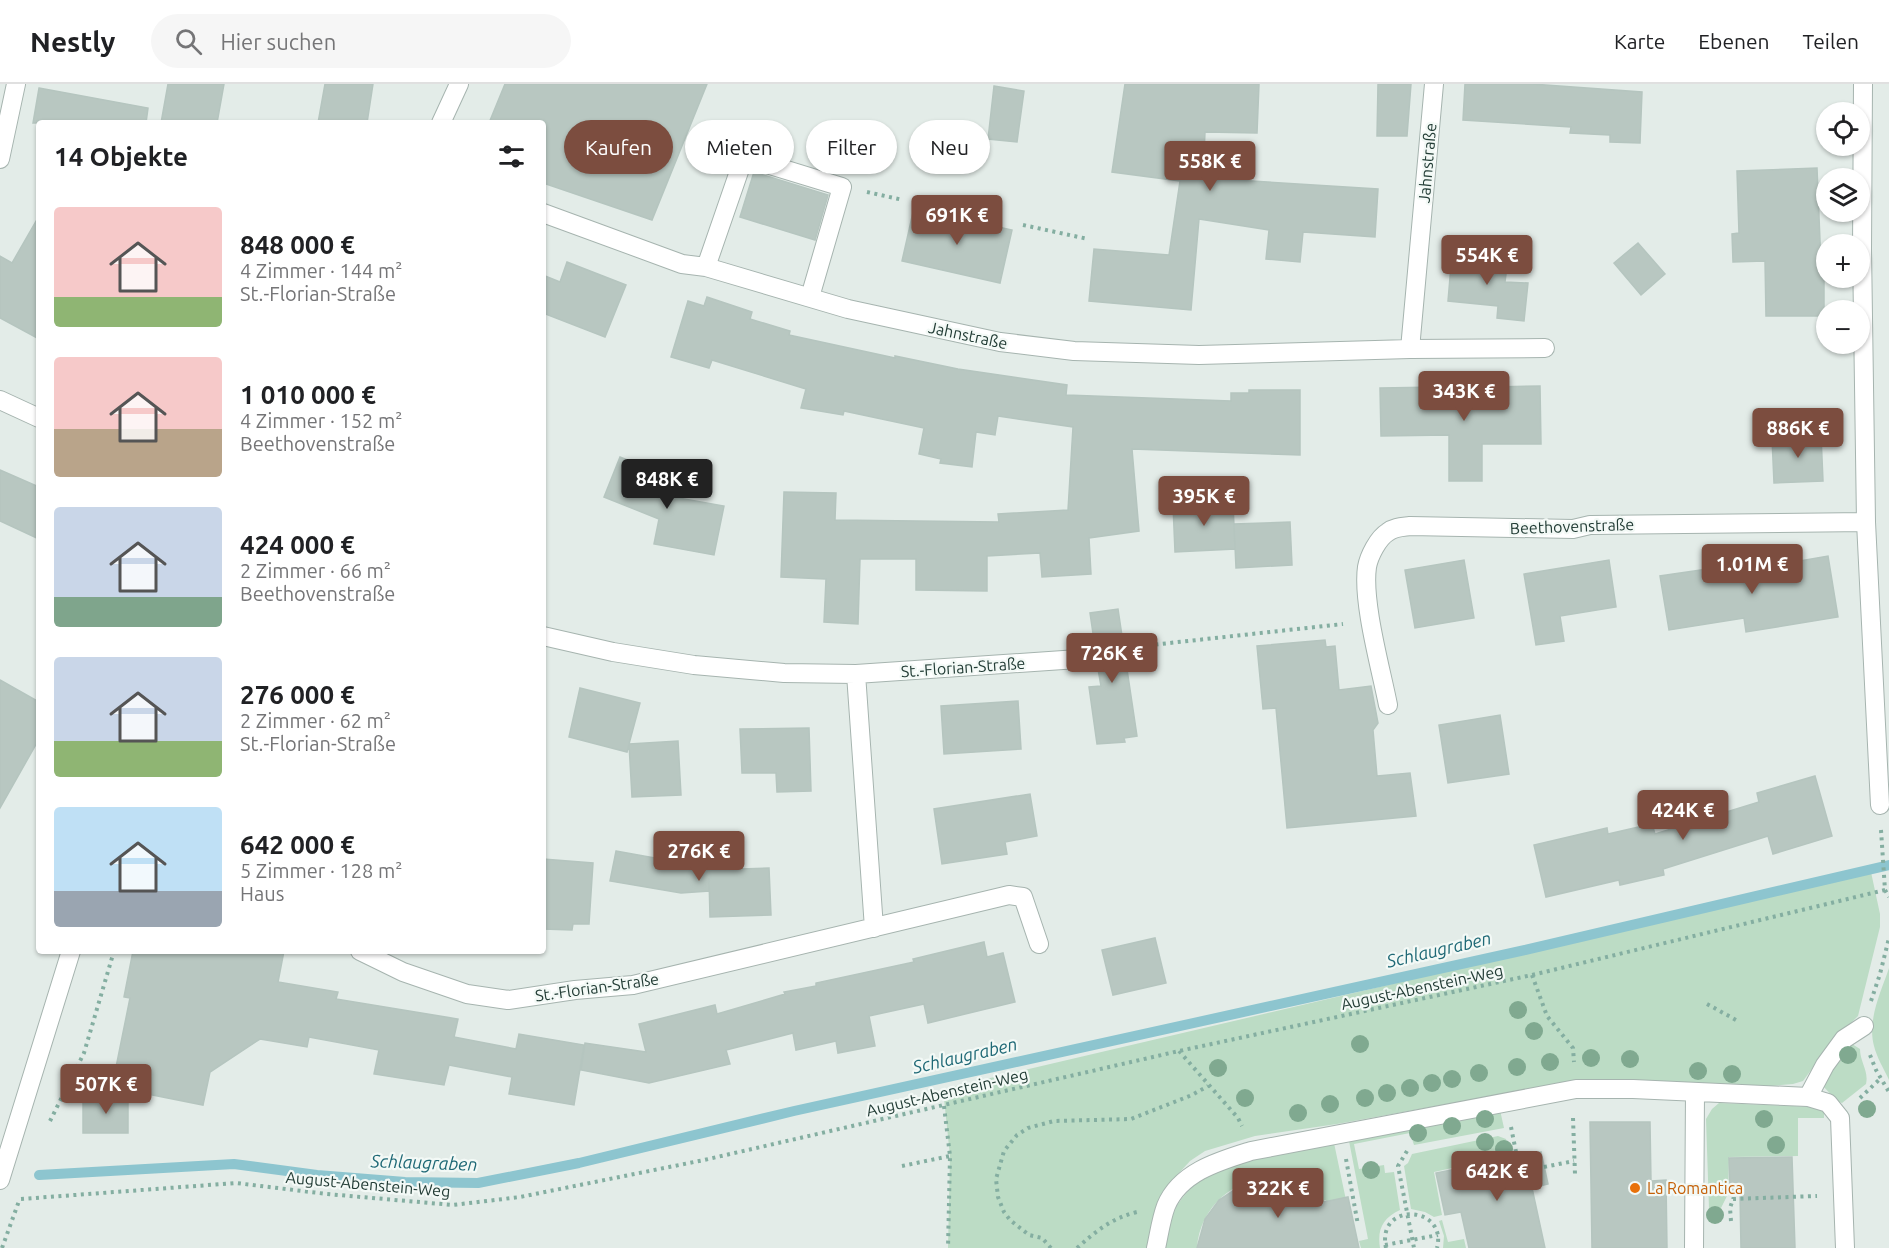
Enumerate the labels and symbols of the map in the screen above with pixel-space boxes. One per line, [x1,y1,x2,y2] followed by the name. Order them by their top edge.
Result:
[1415,122,1439,204] street label: Jahnstraße
[1161,141,1259,192] pin: 558K €
[908,195,1006,246] pin: 691K €
[1438,235,1536,286] pin: 554K €
[927,318,1009,352] street label: Jahnstraße
[1415,371,1513,422] pin: 343K €
[1749,408,1847,459] pin: 886K €
[618,459,716,510] pin: 848K €
[1155,476,1253,527] pin: 395K €
[1510,515,1634,537] street label: Beethovenstraße
[1697,544,1807,595] pin: 1.01M €
[1063,633,1161,684] pin: 726K €
[900,654,1026,680] street label: St.-Florian-Straße
[1634,790,1732,841] pin: 424K €
[650,831,748,882] pin: 276K €
[1383,927,1493,971] water label: Schlaugraben
[1339,961,1505,1013] street label: August-Abenstein-Weg
[534,969,660,1005] street label: St.-Florian-Straße
[909,1033,1019,1077] water label: Schlaugraben
[57,1064,155,1115] pin: 507K €
[864,1065,1030,1119] street label: August-Abenstein-Weg
[369,1150,478,1174] water label: Schlaugraben
[1448,1151,1546,1202] pin: 642K €
[285,1168,451,1200] street label: August-Abenstein-Weg
[1229,1168,1327,1219] pin: 322K €
[1647,1179,1743,1197] place label: La Romantica
[1628,1181,1642,1195] marker: La Romantica

